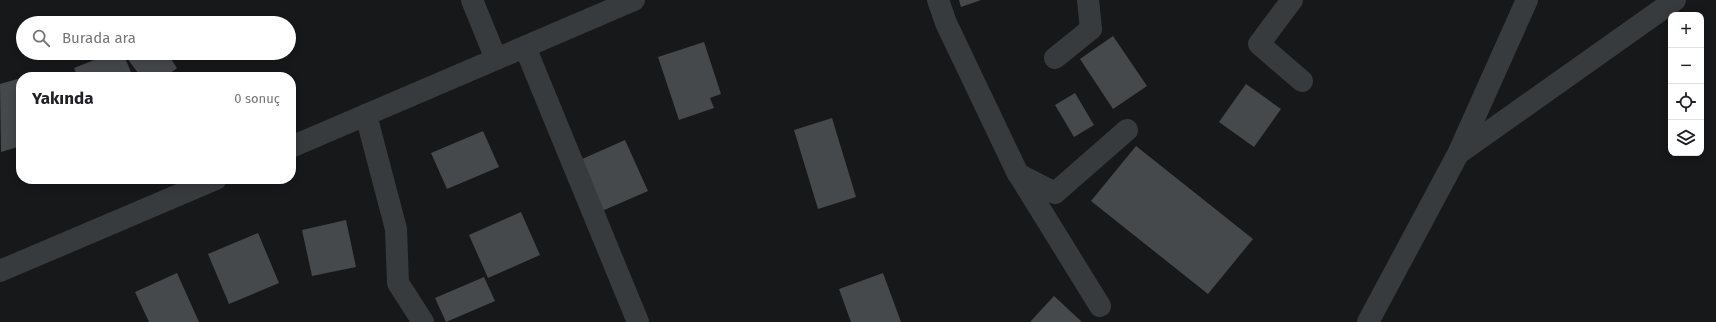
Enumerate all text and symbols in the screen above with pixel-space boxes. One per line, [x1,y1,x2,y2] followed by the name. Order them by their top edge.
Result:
[1668,12,1704,156] map controls
[1668,12,1704,48] button: +
[16,16,296,60] search box
[30,27,52,49] icon: search
[62,29,136,47] text: Burada ara
[1668,48,1704,84] button: −
[1668,84,1704,120] button: locate
[32,88,93,109] text: Yakında
[234,91,280,106] text: 0 sonuç
[1668,120,1704,156] button: layers

